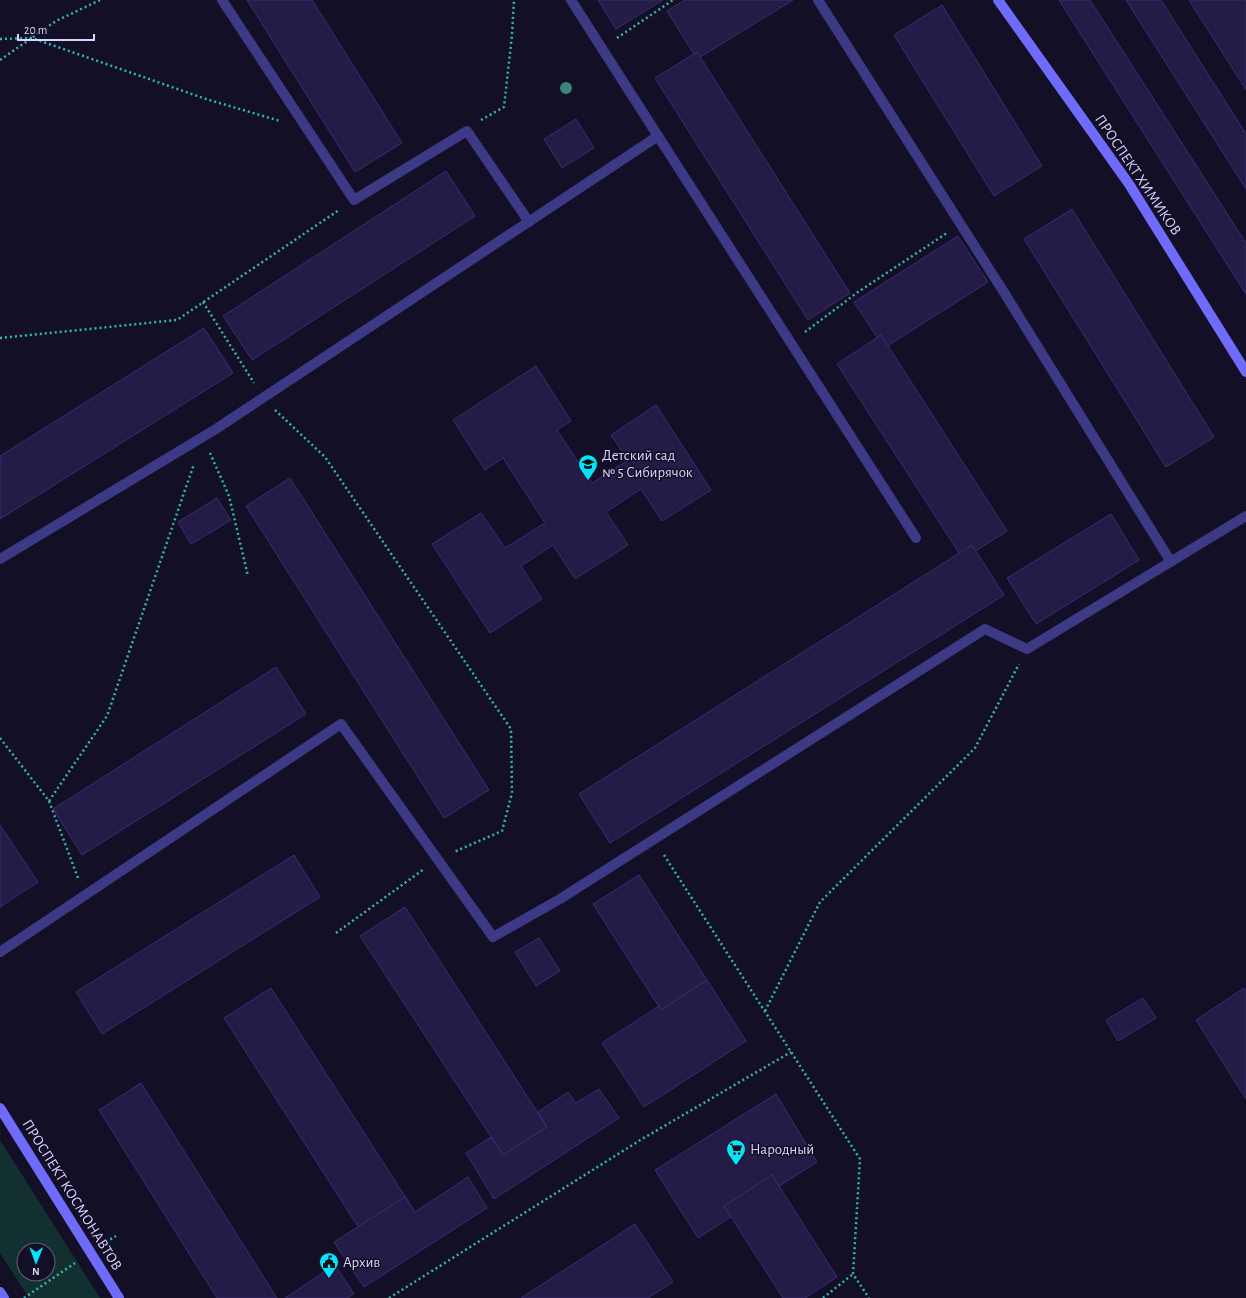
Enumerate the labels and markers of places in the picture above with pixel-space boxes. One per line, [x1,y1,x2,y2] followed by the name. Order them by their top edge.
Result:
[602,448,693,480] place label: Детский сад № 5 Сибирячок
[577,453,599,481] school or university icon: Детский сад № 5 Сибирячок
[725,1138,747,1166] supermarket icon: Народный
[750,1142,814,1157] place label: Народный
[318,1251,340,1279] public building icon: Архив
[343,1255,380,1270] place label: Архив

